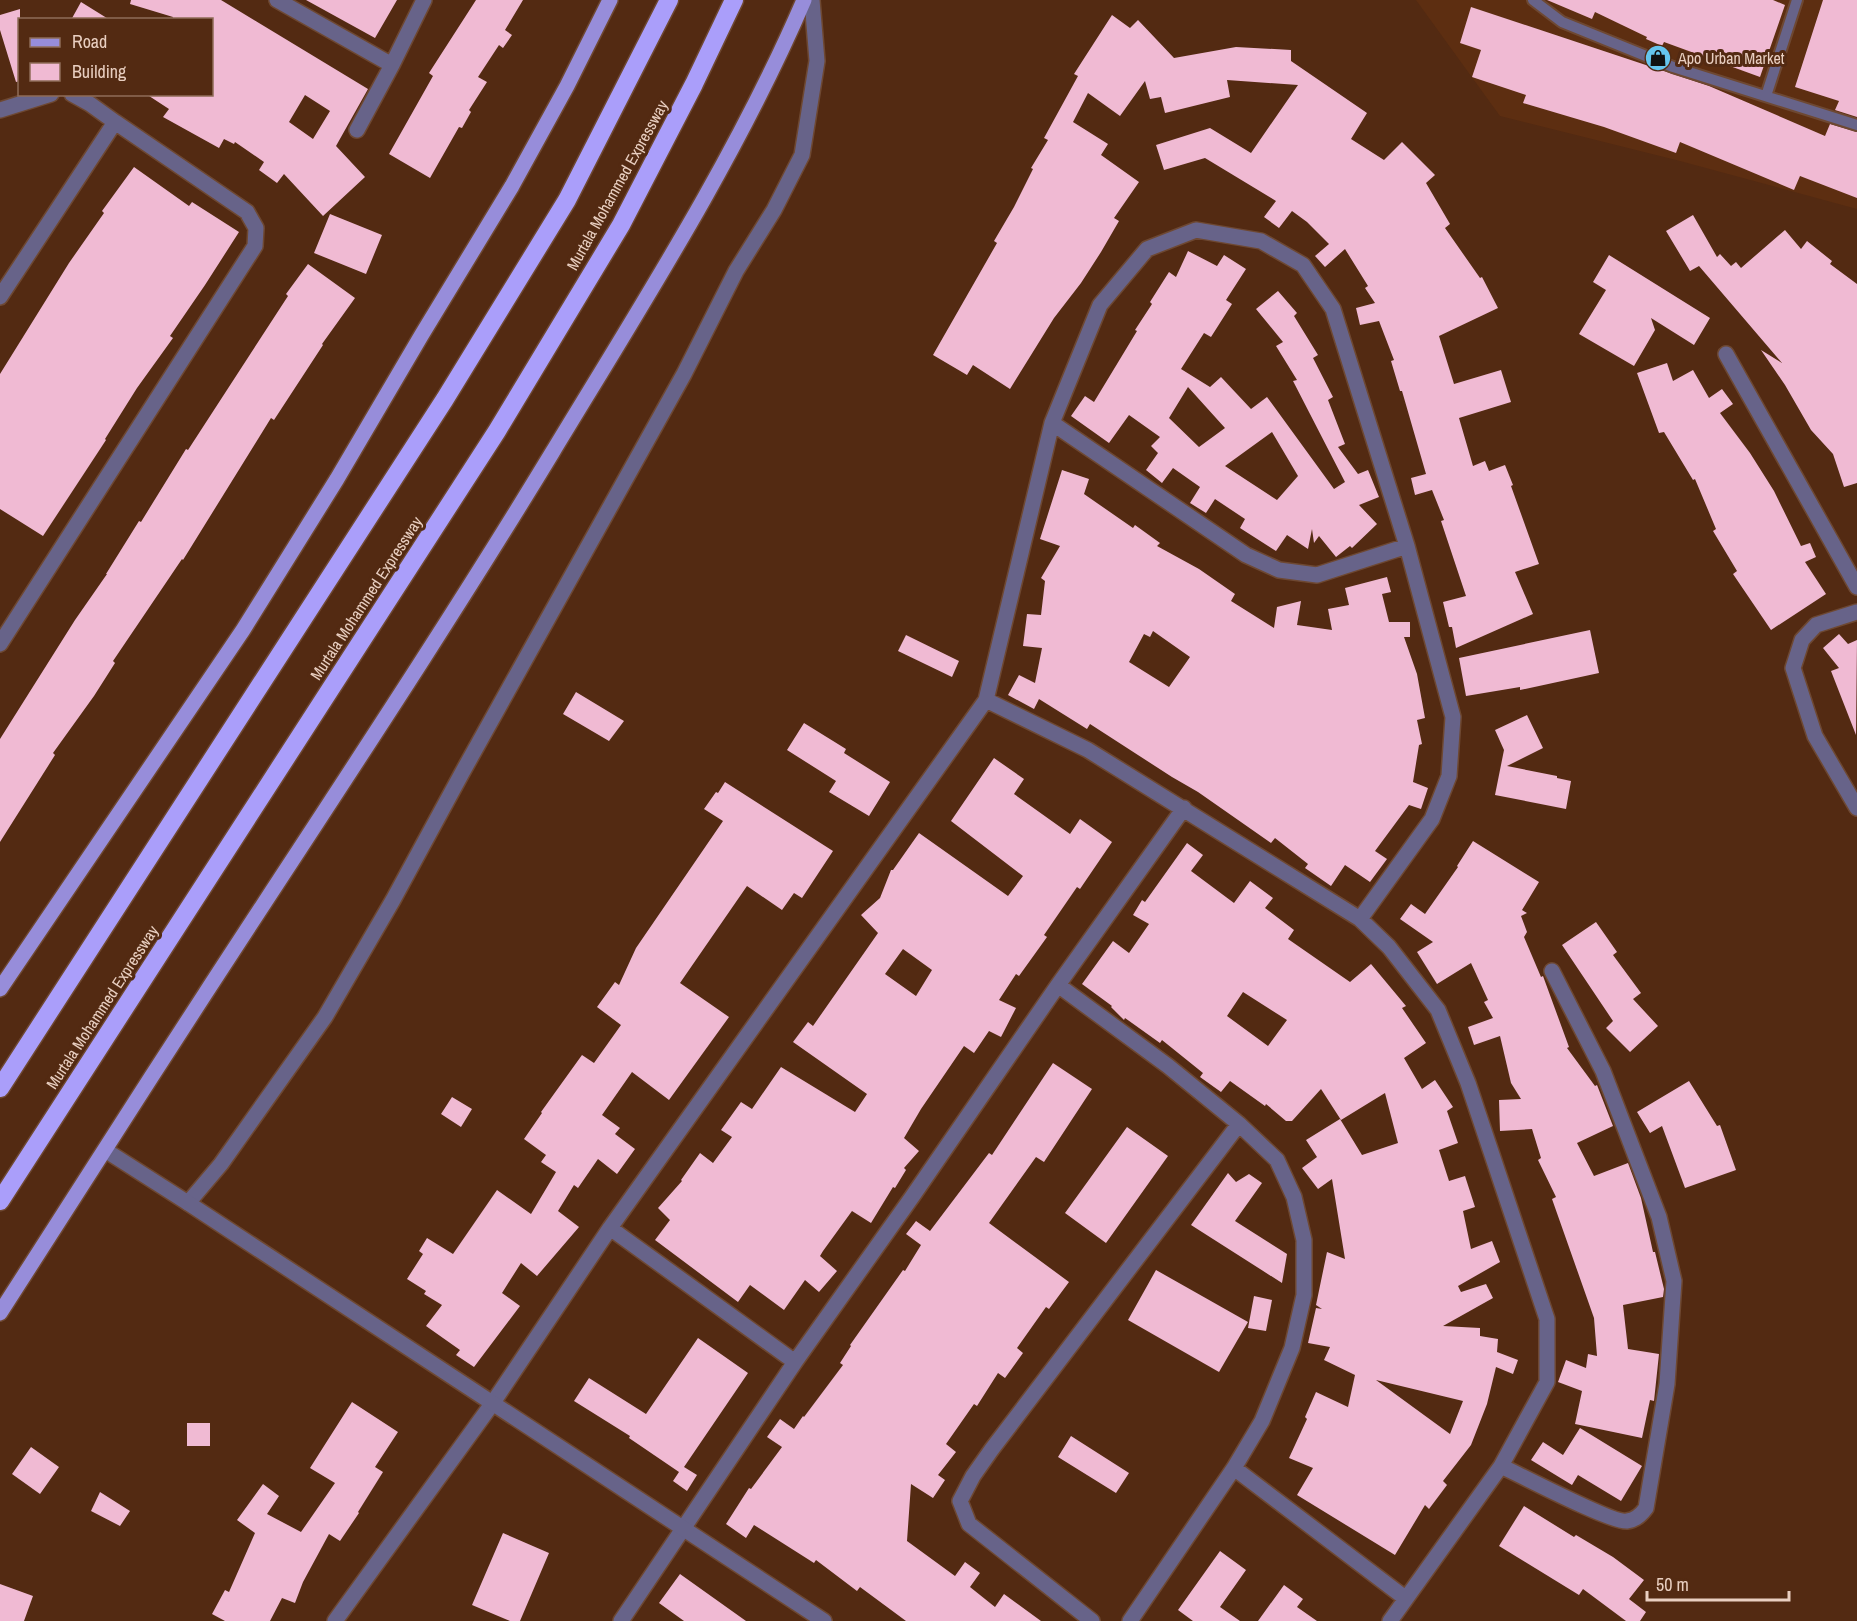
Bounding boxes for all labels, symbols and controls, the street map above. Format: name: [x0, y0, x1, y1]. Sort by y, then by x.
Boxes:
legend: [18, 18, 213, 96]
text: Road: [72, 29, 107, 54]
shop icon: Apo Urban Market: [1643, 43, 1673, 73]
place label: Apo Urban Market: [1677, 47, 1785, 69]
text: Building: [72, 59, 127, 84]
street label: Murtala Mohammed Expressway: [561, 96, 673, 274]
street label: Murtala Mohammed Expressway: [305, 512, 427, 684]
street label: Murtala Mohammed Expressway: [41, 921, 163, 1093]
scale bar: [1647, 1564, 1790, 1602]
text: 50 m: [1656, 1572, 1689, 1597]

